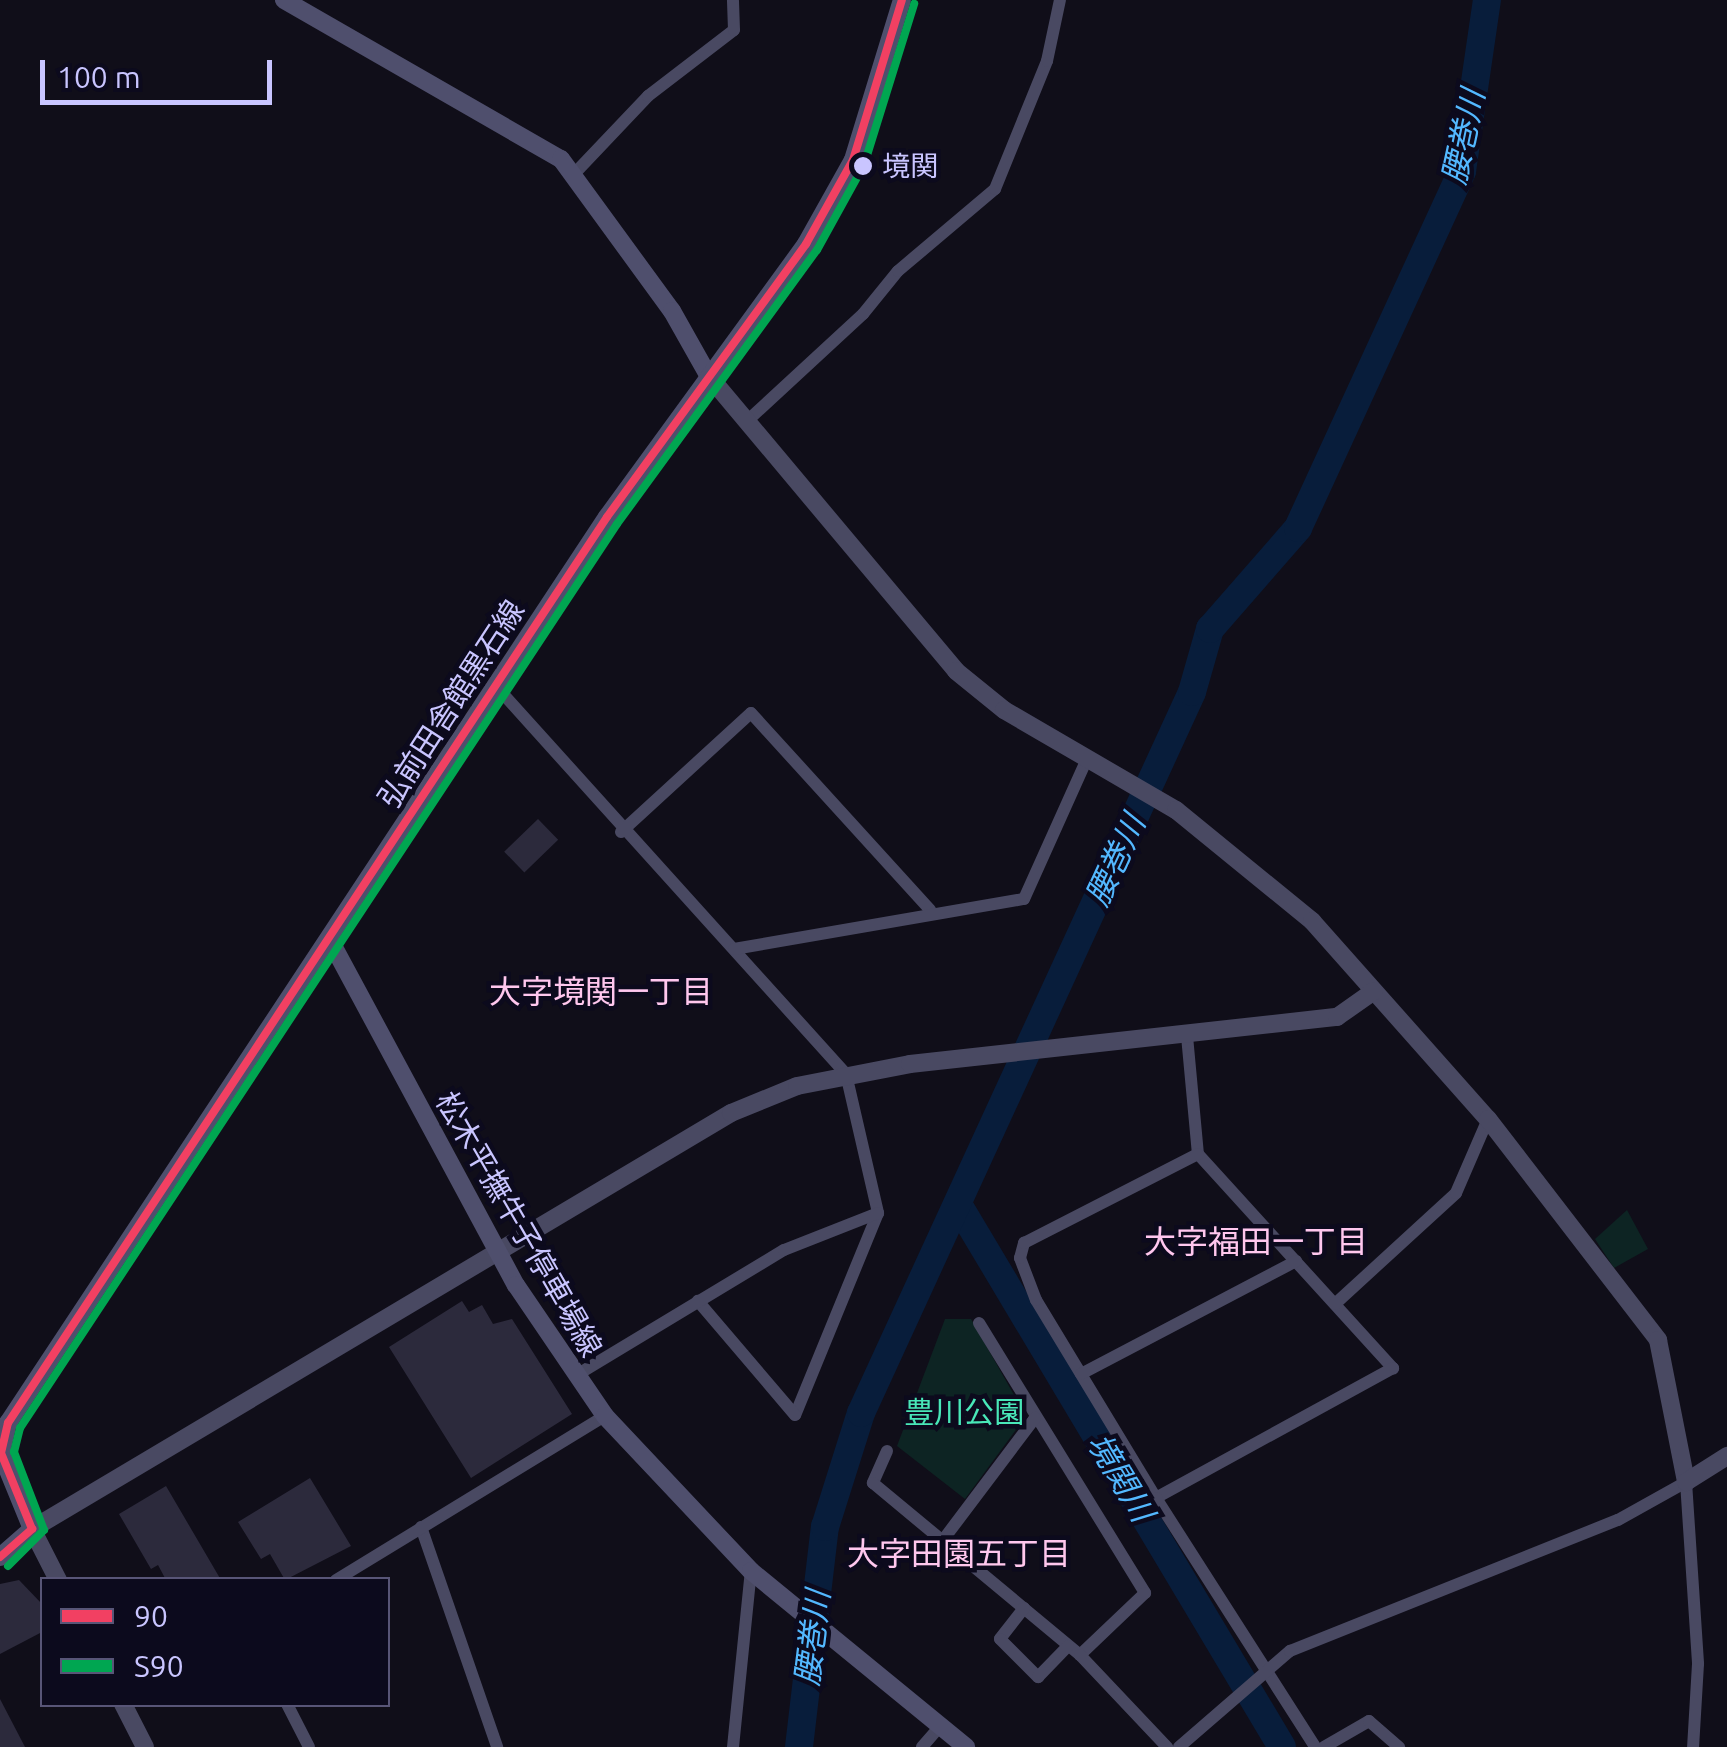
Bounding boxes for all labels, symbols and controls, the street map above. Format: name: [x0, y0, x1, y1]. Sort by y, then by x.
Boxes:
scale bar: [45, 40, 278, 102]
text: 100 m: [57, 60, 141, 94]
water label: 腰巻川: [1434, 86, 1492, 188]
place label: 境関: [882, 149, 938, 183]
marker: 境関: [853, 156, 873, 176]
street label: 弘前田舎館黒石線: [371, 594, 531, 814]
water label: 腰巻川: [1077, 808, 1153, 912]
district label: 大字境関一丁目: [489, 972, 713, 1010]
street label: 松木平撫牛子停車場線: [428, 1085, 610, 1363]
district label: 大字福田一丁目: [1144, 1222, 1368, 1260]
park label: 豊川公園: [904, 1394, 1024, 1430]
water label: 境関川: [1080, 1426, 1162, 1528]
district label: 大字田園五丁目: [847, 1534, 1071, 1572]
legend: [40, 1577, 390, 1707]
water label: 腰巻川: [787, 1588, 837, 1688]
text: 90: [134, 1599, 168, 1633]
text: S90: [134, 1649, 184, 1683]

